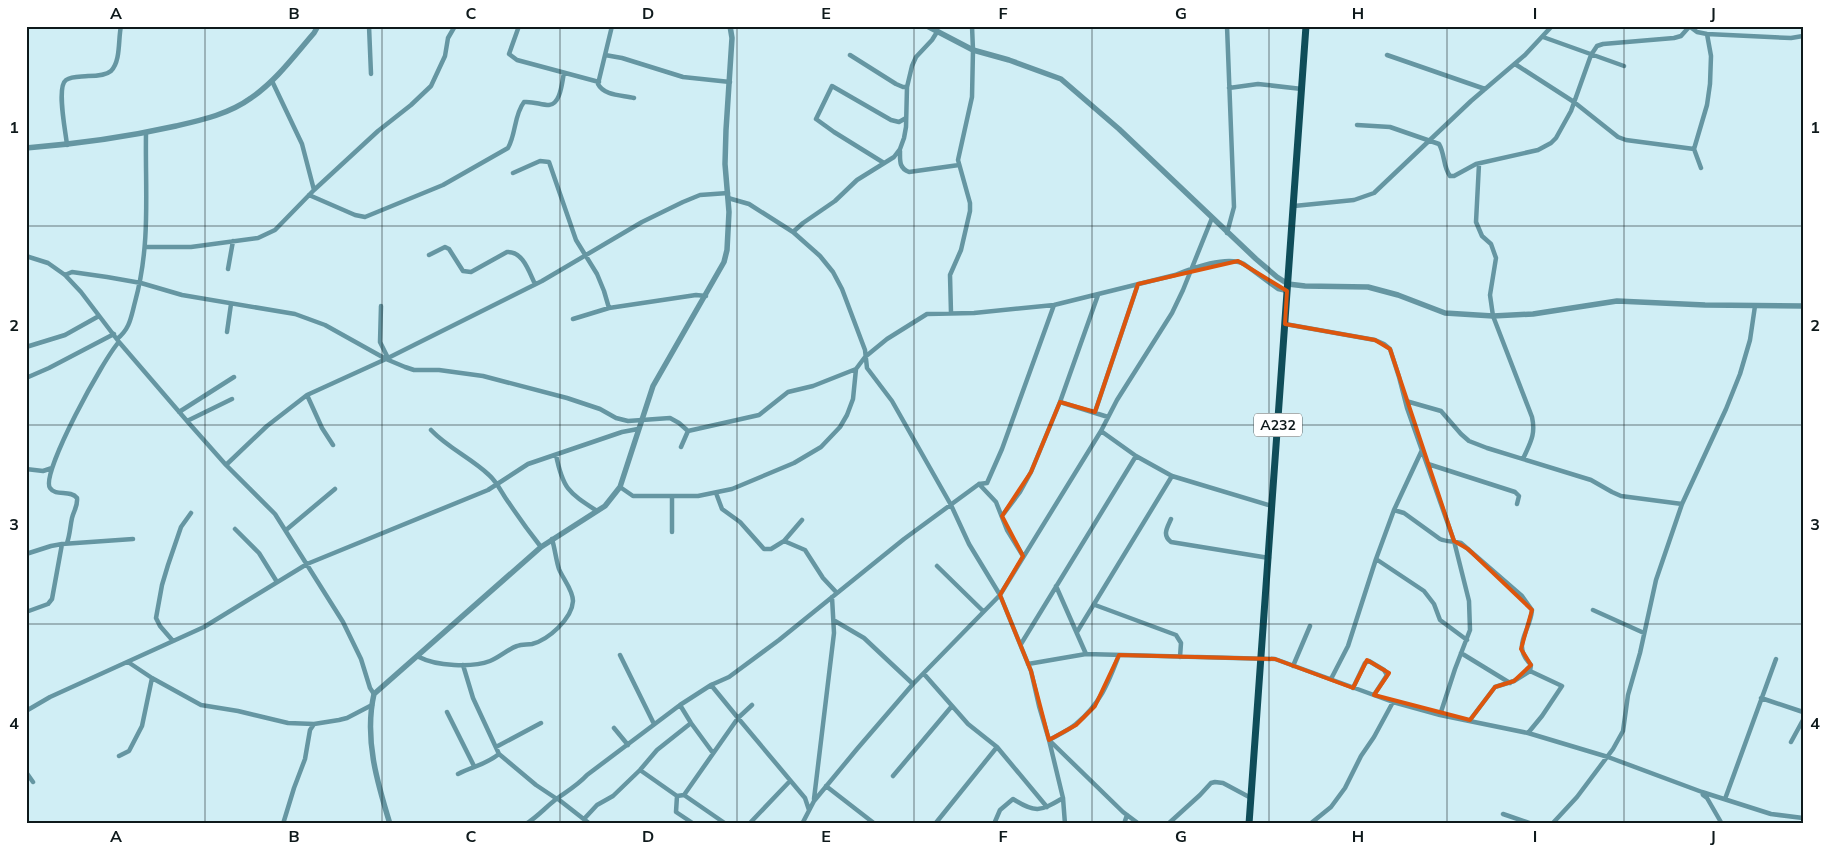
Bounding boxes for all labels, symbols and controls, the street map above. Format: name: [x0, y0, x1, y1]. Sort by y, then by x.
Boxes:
text: A: [110, 3, 122, 23]
text: B: [288, 3, 300, 23]
text: C: [466, 3, 477, 23]
text: D: [642, 3, 654, 23]
text: E: [821, 3, 831, 23]
text: F: [998, 3, 1008, 23]
text: G: [1175, 3, 1187, 23]
text: H: [1352, 3, 1364, 23]
text: I: [1533, 3, 1537, 23]
text: J: [1710, 3, 1716, 23]
text: 1: [9, 117, 19, 137]
text: 1: [1810, 117, 1820, 137]
text: 2: [9, 315, 19, 335]
text: 2: [1810, 315, 1820, 335]
road number: A232: [1254, 414, 1302, 436]
text: 3: [9, 514, 19, 534]
text: 3: [1810, 514, 1820, 534]
text: 4: [9, 713, 19, 733]
text: 4: [1810, 713, 1820, 733]
text: A: [110, 826, 122, 846]
text: B: [288, 826, 300, 846]
text: C: [466, 826, 477, 846]
text: D: [642, 826, 654, 846]
text: E: [821, 826, 831, 846]
text: F: [998, 826, 1008, 846]
text: G: [1175, 826, 1187, 846]
text: H: [1352, 826, 1364, 846]
text: I: [1533, 826, 1537, 846]
text: J: [1710, 826, 1716, 846]

